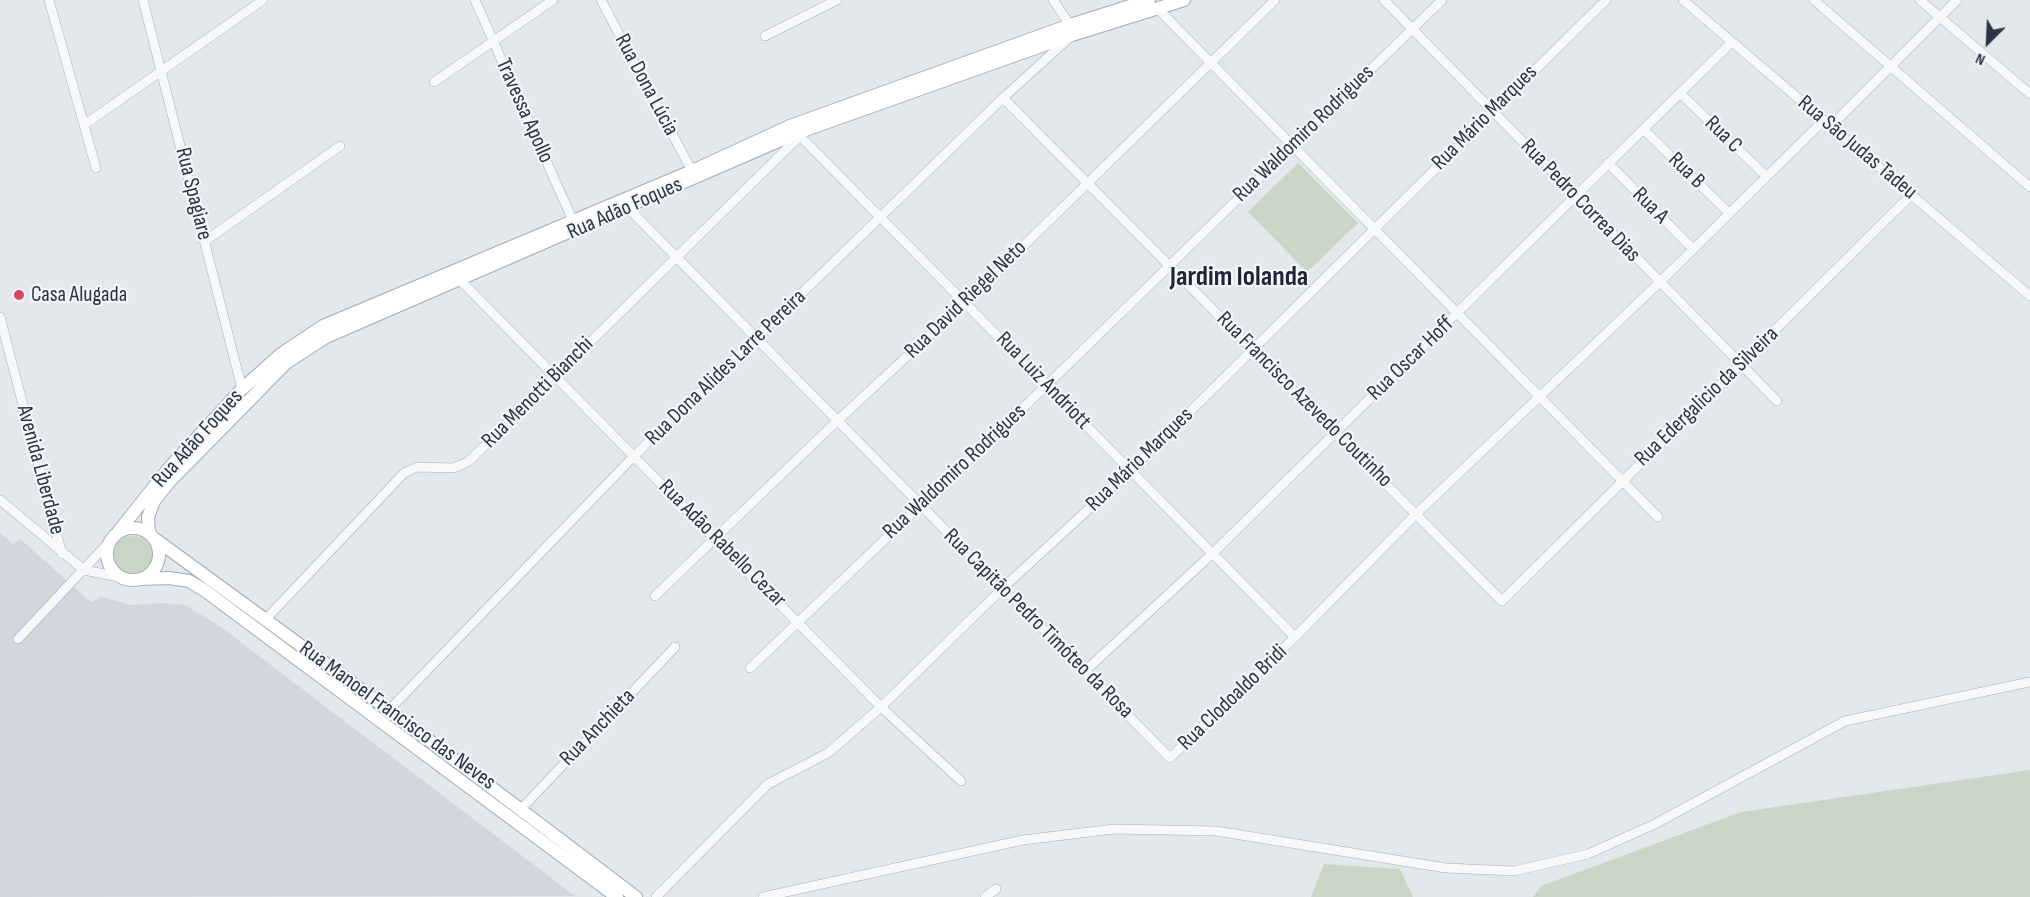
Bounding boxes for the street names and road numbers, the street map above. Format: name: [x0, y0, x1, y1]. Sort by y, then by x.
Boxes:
street label: Rua Dona Lúcia: [608, 30, 684, 140]
street label: Travessa Apollo: [489, 55, 559, 167]
street label: Rua Waldomiro Rodrigues: [1228, 60, 1380, 208]
street label: Rua Mário Marques: [1427, 60, 1543, 176]
street label: Rua São Judas Tadeu: [1792, 90, 1922, 206]
street label: Rua C: [1699, 111, 1747, 159]
street label: Rua Pedro Correa Dias: [1515, 134, 1645, 268]
street label: Rua Spagiare: [169, 145, 217, 243]
street label: Rua B: [1662, 147, 1710, 195]
street label: Rua Adão Foques: [563, 172, 687, 246]
street label: Rua A: [1626, 182, 1674, 230]
street label: Rua David Riegel Neto: [899, 235, 1033, 365]
street label: Rua Dona Alides Larre Pereira: [640, 284, 812, 452]
street label: Rua Francisco Azevedo Coutinho: [1211, 307, 1397, 493]
street label: Rua Oscar Hoff: [1362, 311, 1460, 407]
street label: Rua Edergalicio da Silveira: [1630, 322, 1784, 472]
street label: Rua Luiz Andriott: [990, 327, 1096, 435]
street label: Rua Menotti Bianchi: [477, 332, 599, 454]
street label: Rua Adão Foques: [147, 384, 249, 494]
street label: Rua Waldomiro Rodrigues: [878, 399, 1032, 545]
street label: Avenida Liberdade: [10, 402, 70, 538]
street label: Rua Mário Marques: [1081, 402, 1199, 518]
street label: Rua Adão Rabello Cezar: [653, 475, 791, 613]
street label: Rua Capitão Pedro Timóteo da Rosa: [938, 524, 1138, 724]
street label: Rua Manoel Francisco das Neves: [294, 636, 500, 796]
street label: Rua Clodoaldo Bridi: [1173, 639, 1293, 757]
street label: Rua Anchieta: [555, 684, 641, 772]

